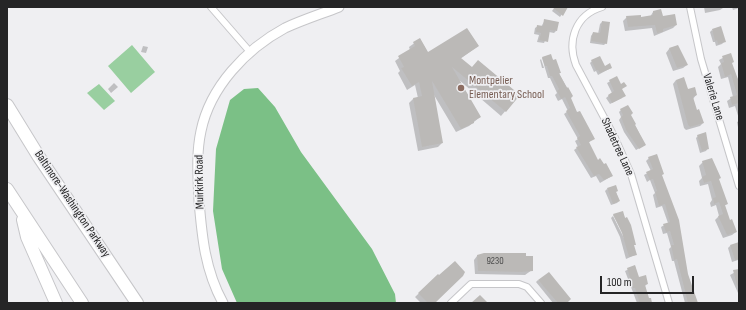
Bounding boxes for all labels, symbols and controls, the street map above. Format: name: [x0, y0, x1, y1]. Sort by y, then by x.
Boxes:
street label: Valerie Lane: [699, 72, 727, 122]
place label: Montpelier Elementary School: [469, 74, 544, 102]
marker: Montpelier Elementary School: [456, 83, 466, 93]
street label: Shadetree Lane: [597, 116, 637, 178]
street label: Baltimore-Washington Parkway: [31, 148, 113, 260]
street label: Muirkirk Road: [192, 155, 208, 209]
house number: 9230: [486, 255, 504, 267]
scale bar: [602, 268, 696, 294]
text: 100 m: [607, 275, 632, 290]

